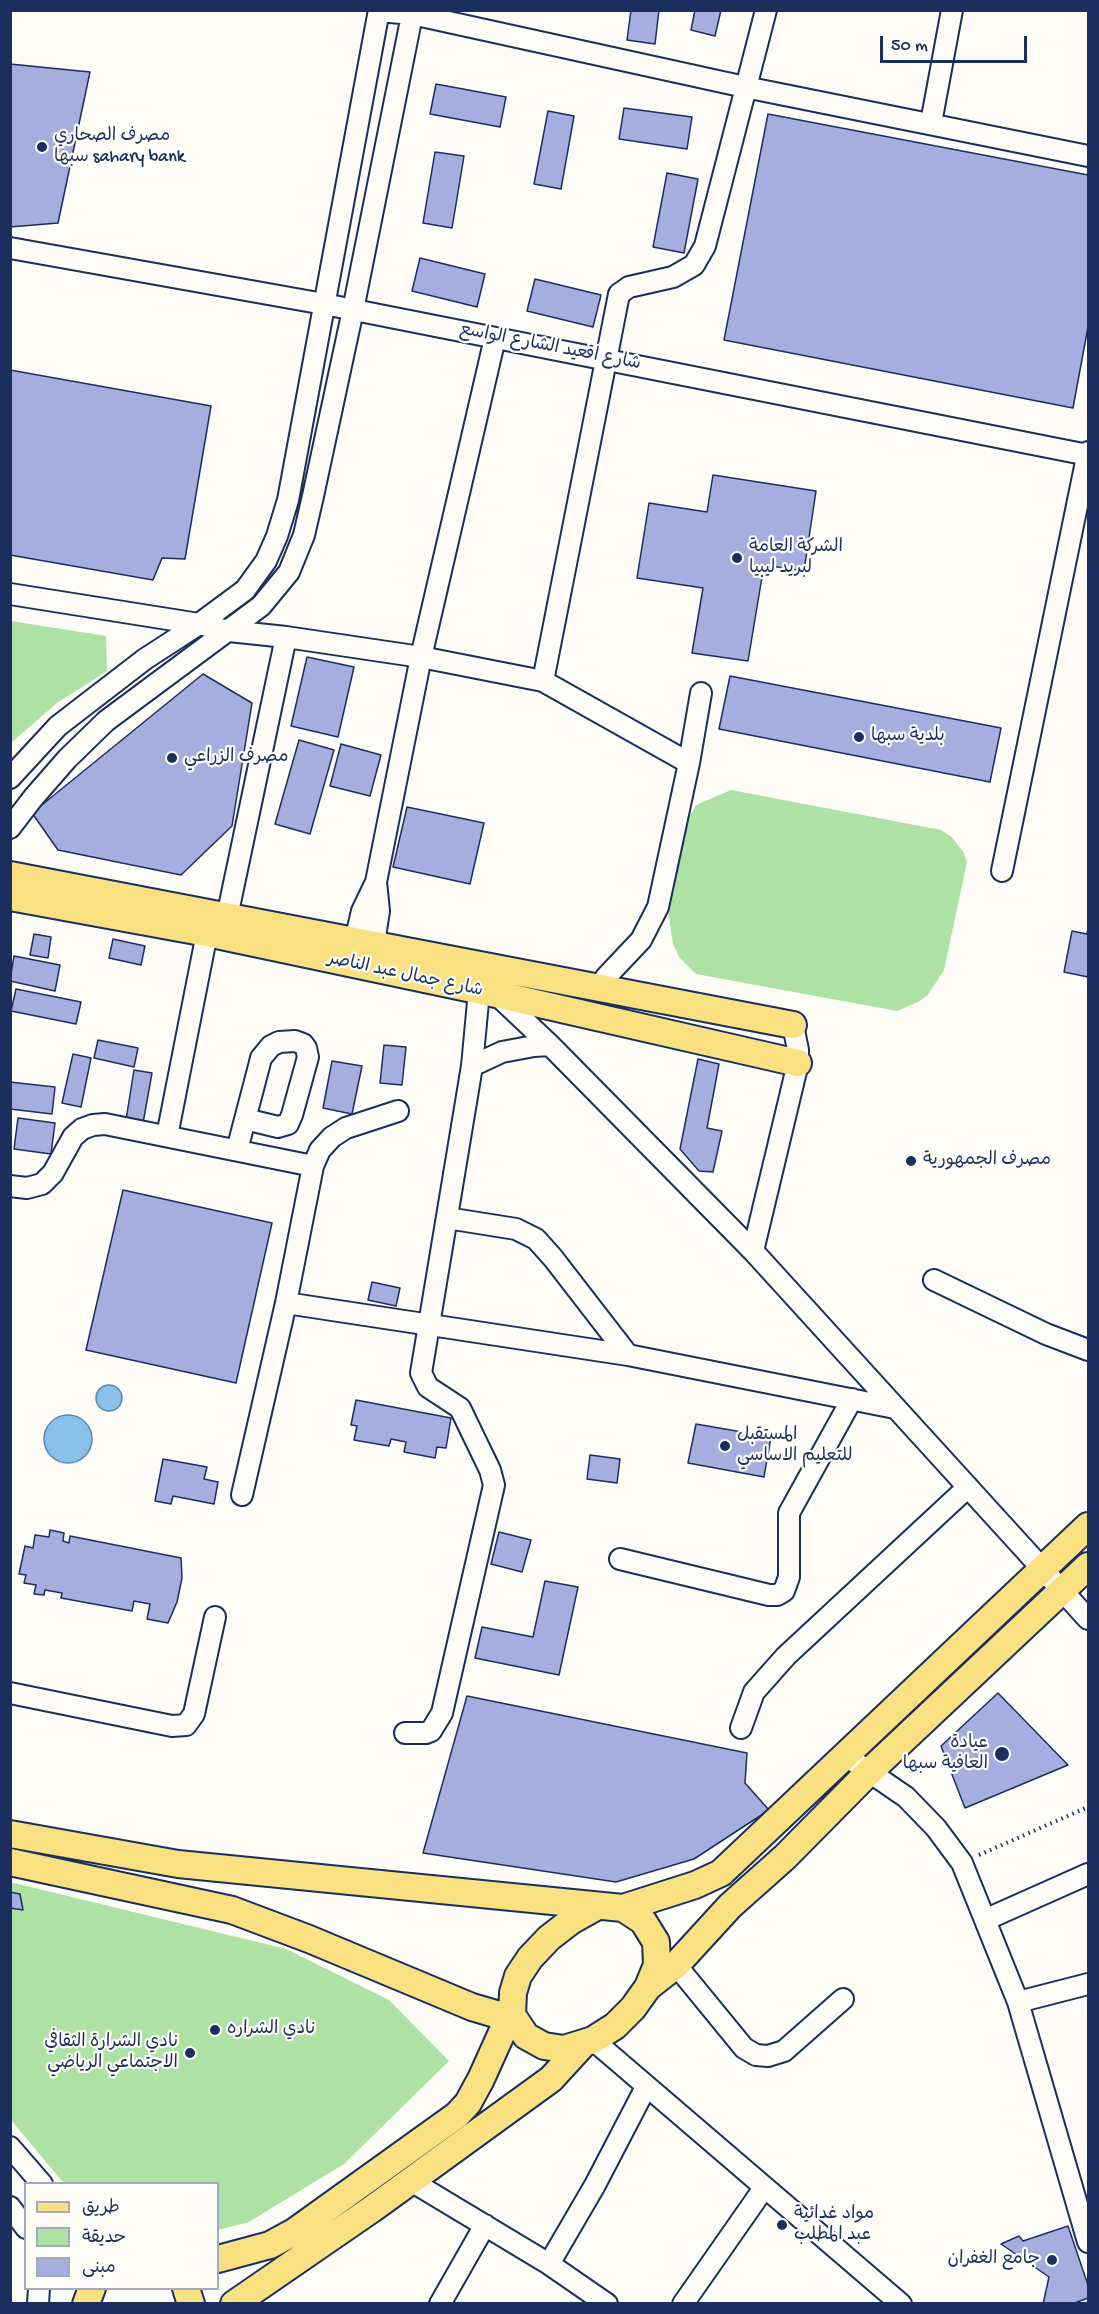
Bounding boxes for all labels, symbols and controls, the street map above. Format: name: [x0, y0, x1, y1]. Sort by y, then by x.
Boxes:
scale bar: [883, 24, 1030, 62]
text: 50 m: [891, 36, 928, 57]
place label: مصرف الصحاري سبها sahary bank: [54, 126, 185, 168]
marker: مصرف الصحاري سبها sahary bank: [35, 140, 49, 154]
street label: شارع اقعيد الشارع الواسع: [457, 320, 643, 376]
place label: الشركة العامة لبريد ليبيا: [749, 537, 843, 580]
marker: الشركة العامة لبريد ليبيا: [730, 551, 744, 565]
place label: بلدية سبها: [871, 726, 945, 748]
marker: بلدية سبها: [852, 730, 866, 744]
place label: مصرف الزراعي: [184, 747, 288, 769]
marker: مصرف الزراعي: [165, 751, 179, 765]
street label: شارع جمال عبد الناصر: [325, 949, 485, 1003]
place label: مصرف الجمهورية: [923, 1150, 1051, 1172]
marker: مصرف الجمهورية: [904, 1154, 918, 1168]
place label: المستقبل للتعليم الاساسي: [737, 1425, 853, 1468]
marker: المستقبل للتعليم الاساسي: [718, 1439, 732, 1453]
place label: عيادة العافية سبها: [903, 1733, 988, 1776]
marker: عيادة العافية سبها: [993, 1745, 1011, 1763]
place label: نادي الشراره: [227, 2019, 315, 2041]
marker: نادي الشراره: [208, 2023, 222, 2037]
place label: نادي الشرارة الثقافي الاجتماعي الرياضي: [44, 2032, 178, 2074]
marker: نادي الشرارة الثقافي الاجتماعي الرياضي: [183, 2046, 197, 2060]
legend: [24, 2182, 219, 2290]
text: طريق: [82, 2198, 120, 2219]
place label: مواد غدائية عبد المطلب: [794, 2204, 874, 2246]
marker: مواد غدائية عبد المطلب: [775, 2218, 789, 2232]
text: حديقة: [82, 2228, 126, 2249]
place label: جامع الغفران: [948, 2249, 1040, 2271]
marker: جامع الغفران: [1045, 2253, 1059, 2267]
text: مبنى: [82, 2258, 116, 2279]

